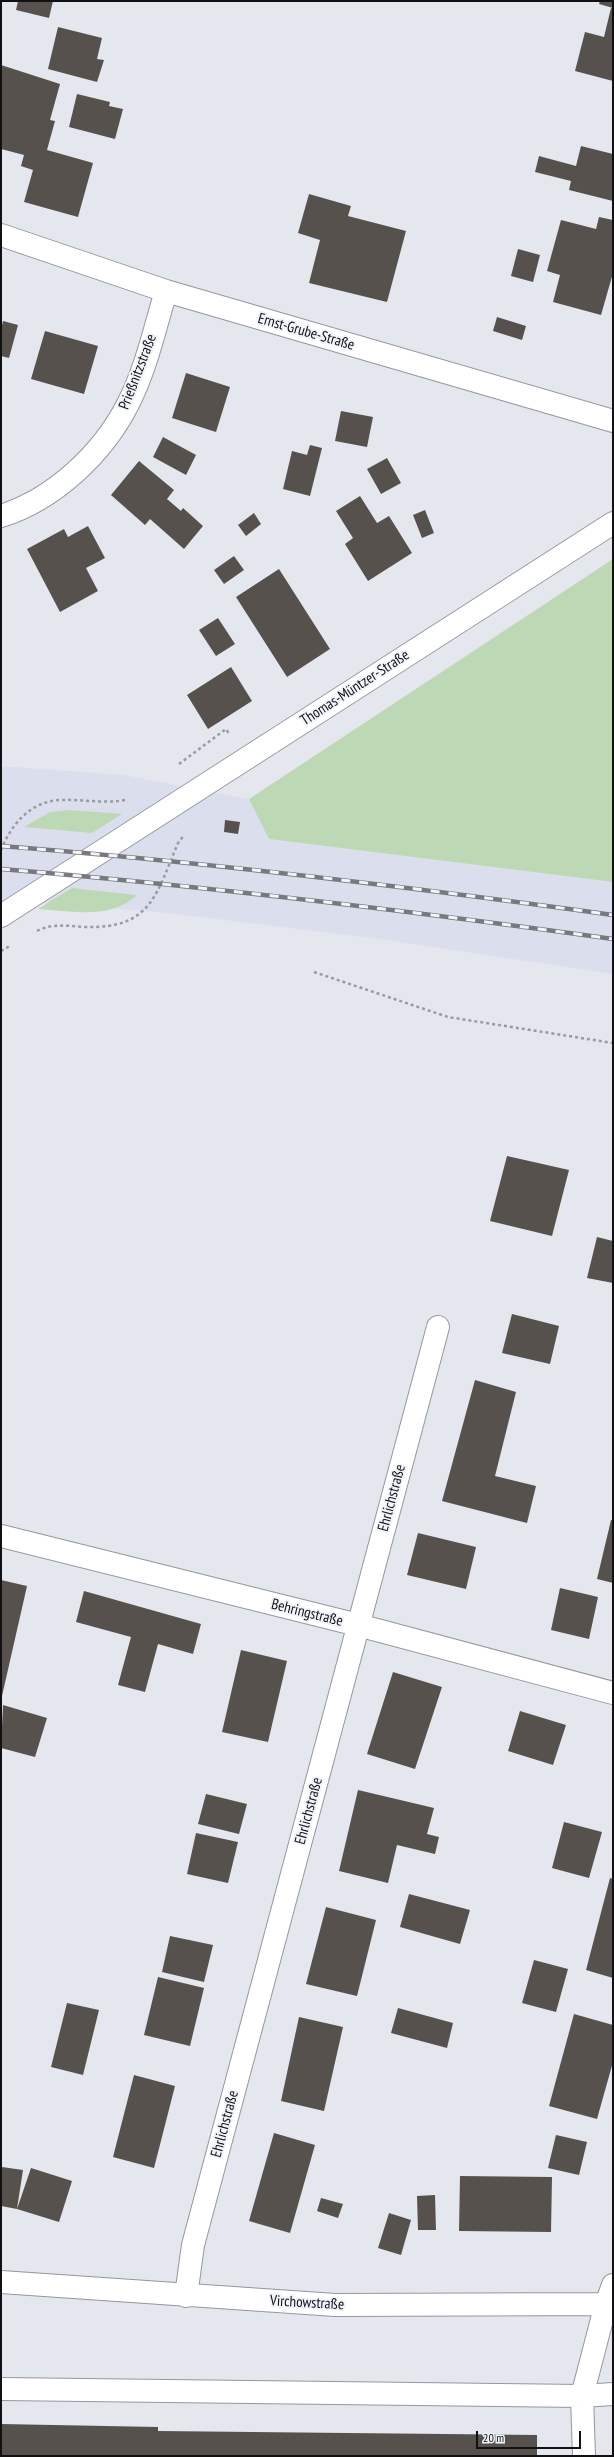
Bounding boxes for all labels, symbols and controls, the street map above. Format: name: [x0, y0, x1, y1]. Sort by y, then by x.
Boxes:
street label: Ernst-Grube-Straße: [256, 310, 356, 354]
street label: Prießnitzstraße: [115, 332, 161, 412]
street label: Thomas-Müntzer-Straße: [297, 646, 413, 730]
street label: Ehrlichstraße: [374, 1463, 410, 1533]
street label: Behringstraße: [269, 1595, 345, 1631]
street label: Ehrlichstraße: [291, 1776, 327, 1846]
street label: Ehrlichstraße: [207, 2089, 243, 2159]
street label: Virchowstraße: [269, 2292, 345, 2314]
scale bar: [478, 2423, 583, 2449]
text: 20 m: [483, 2430, 504, 2445]

